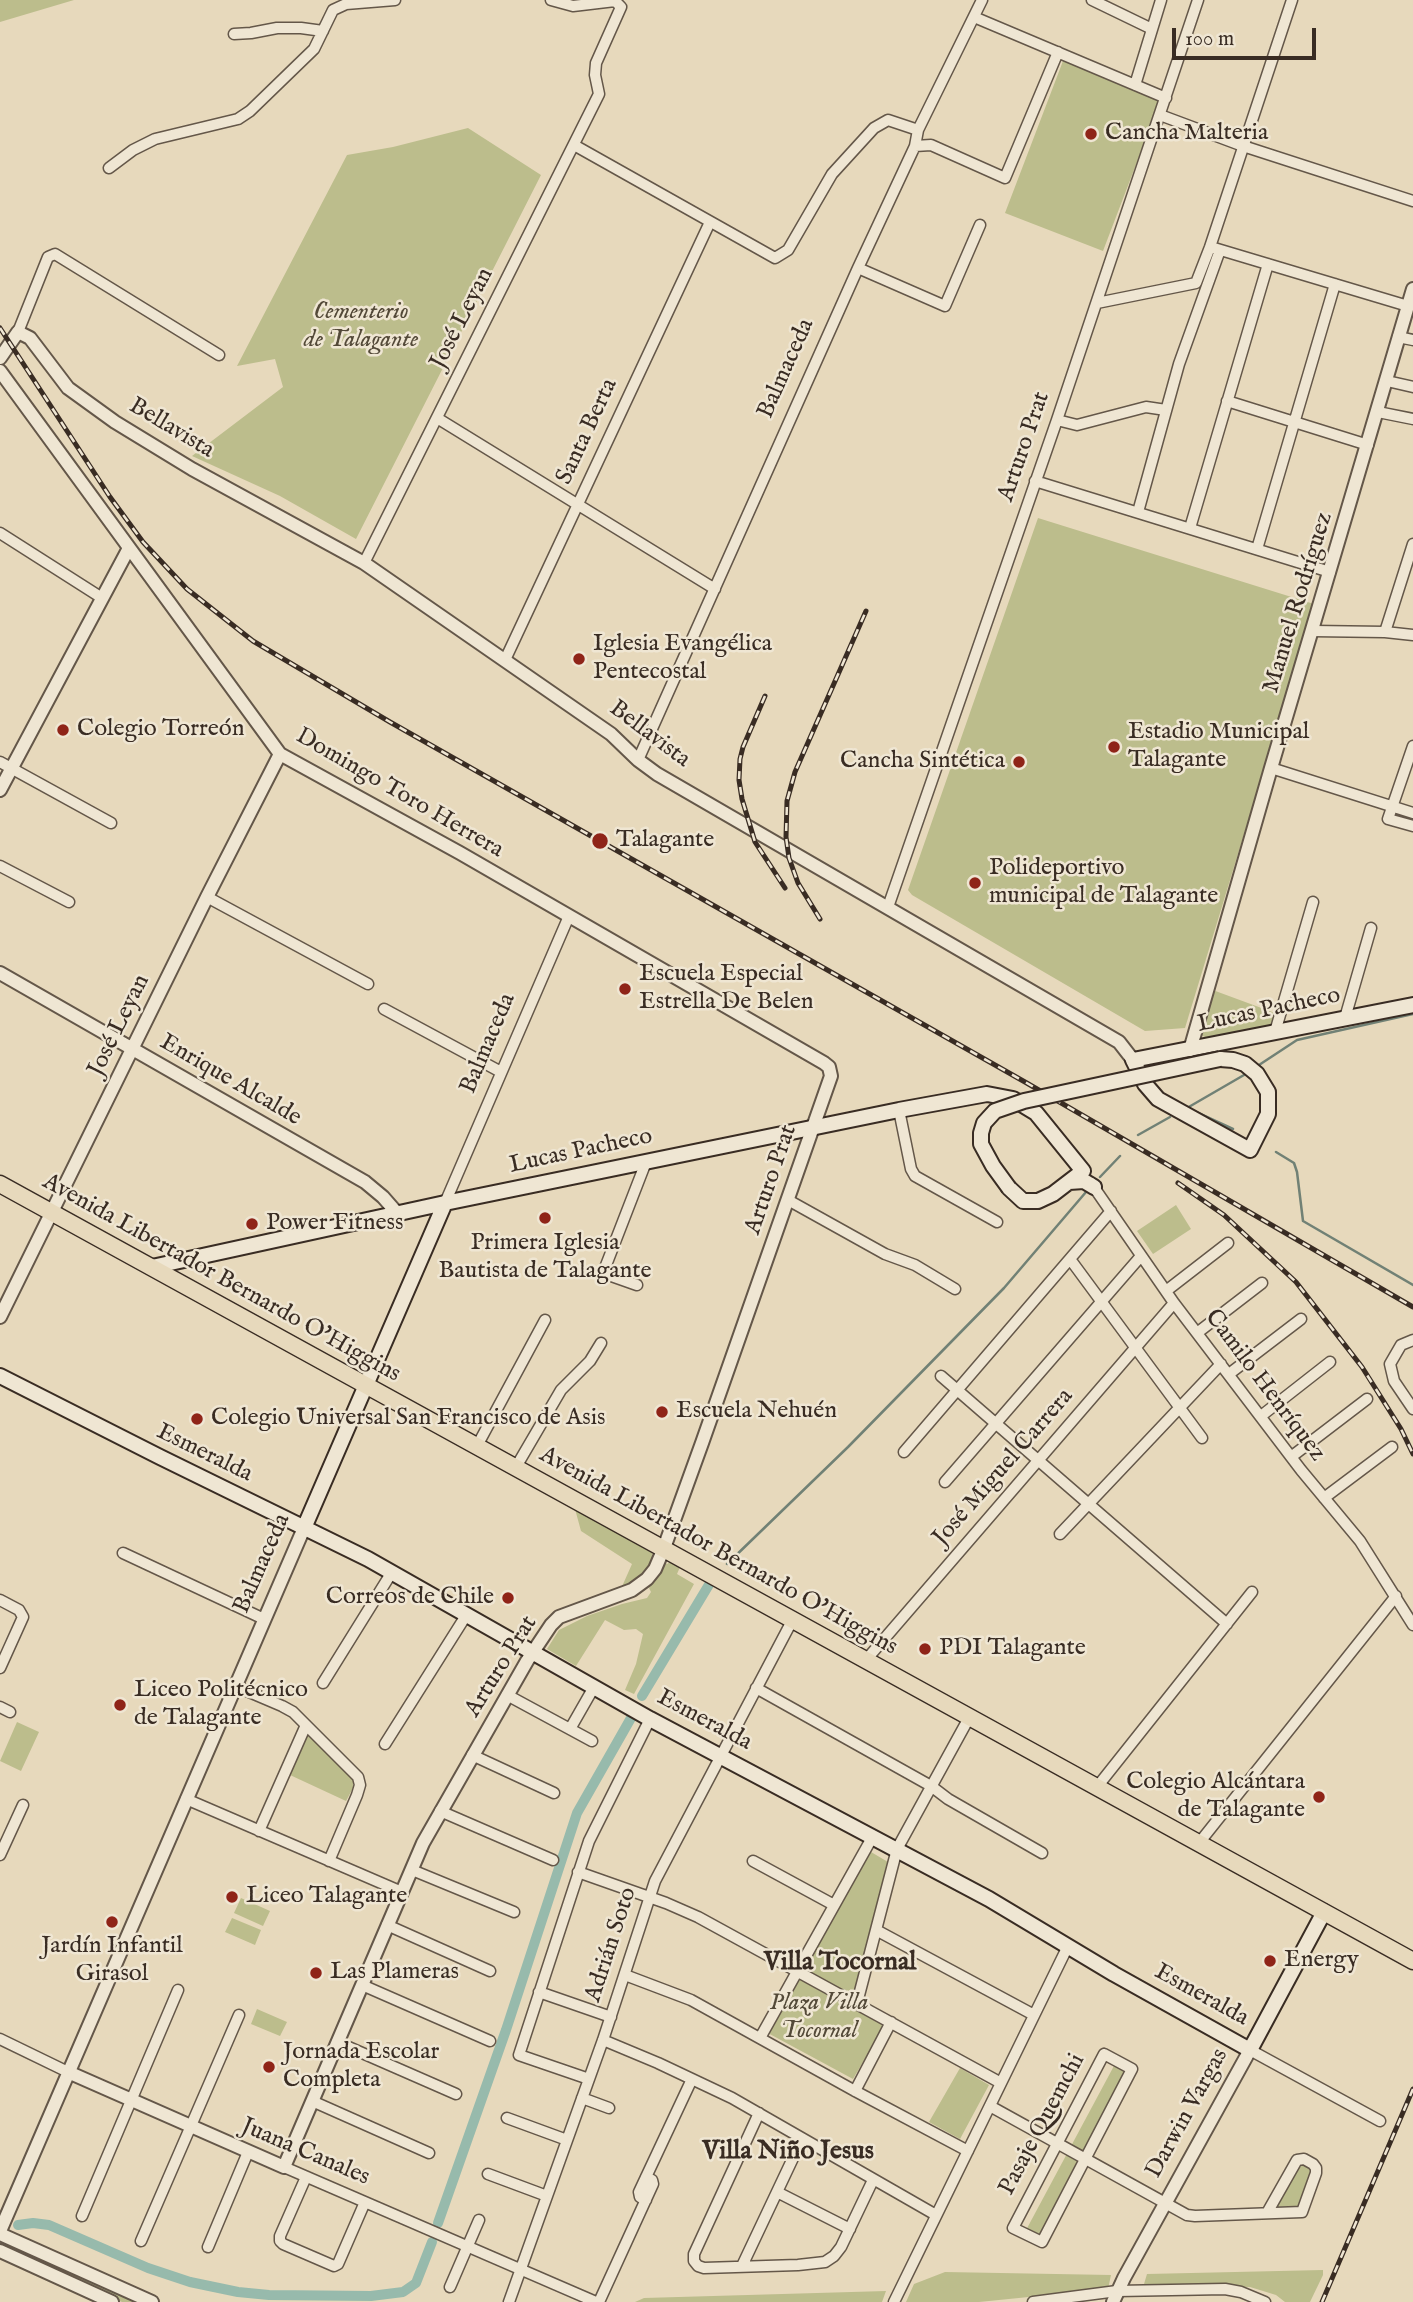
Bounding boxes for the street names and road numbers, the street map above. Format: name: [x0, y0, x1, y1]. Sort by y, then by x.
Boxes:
street label: José Leyan: [425, 264, 501, 374]
street label: Balmaceda: [752, 315, 822, 423]
street label: Santa Berta: [551, 374, 625, 490]
street label: Arturo Prat: [993, 388, 1057, 506]
street label: Bellavista: [123, 392, 219, 466]
street label: Manuel Rodríguez: [1258, 509, 1340, 697]
street label: Bellavista: [603, 695, 695, 775]
street label: Domingo Toro Herrera: [290, 723, 508, 865]
street label: José Leyan: [83, 970, 157, 1082]
street label: Lucas Pacheco: [1195, 982, 1343, 1040]
street label: Balmaceda: [455, 989, 523, 1099]
street label: Enrique Alcalde: [154, 1029, 306, 1133]
street label: Arturo Prat: [740, 1121, 804, 1239]
street label: Lucas Pacheco: [507, 1123, 655, 1181]
street label: Avenida Libertador Bernardo O'Higgins: [37, 1168, 405, 1390]
street label: Camilo Henríquez: [1198, 1304, 1330, 1468]
street label: José Miguel Carrera: [928, 1383, 1080, 1553]
street label: Esmeralda: [151, 1418, 257, 1490]
street label: Avenida Libertador Bernardo O'Higgins: [534, 1441, 902, 1663]
street label: Balmaceda: [228, 1510, 298, 1618]
street label: Arturo Prat: [460, 1611, 544, 1723]
street label: Esmeralda: [652, 1684, 756, 1758]
street label: Adrián Soto: [580, 1884, 644, 2006]
street label: Esmeralda: [1149, 1958, 1253, 2034]
street label: Darwin Vargas: [1141, 2044, 1235, 2184]
street label: Pasaje Quemchi: [994, 2049, 1092, 2201]
street label: Juana Canales: [236, 2113, 374, 2193]

